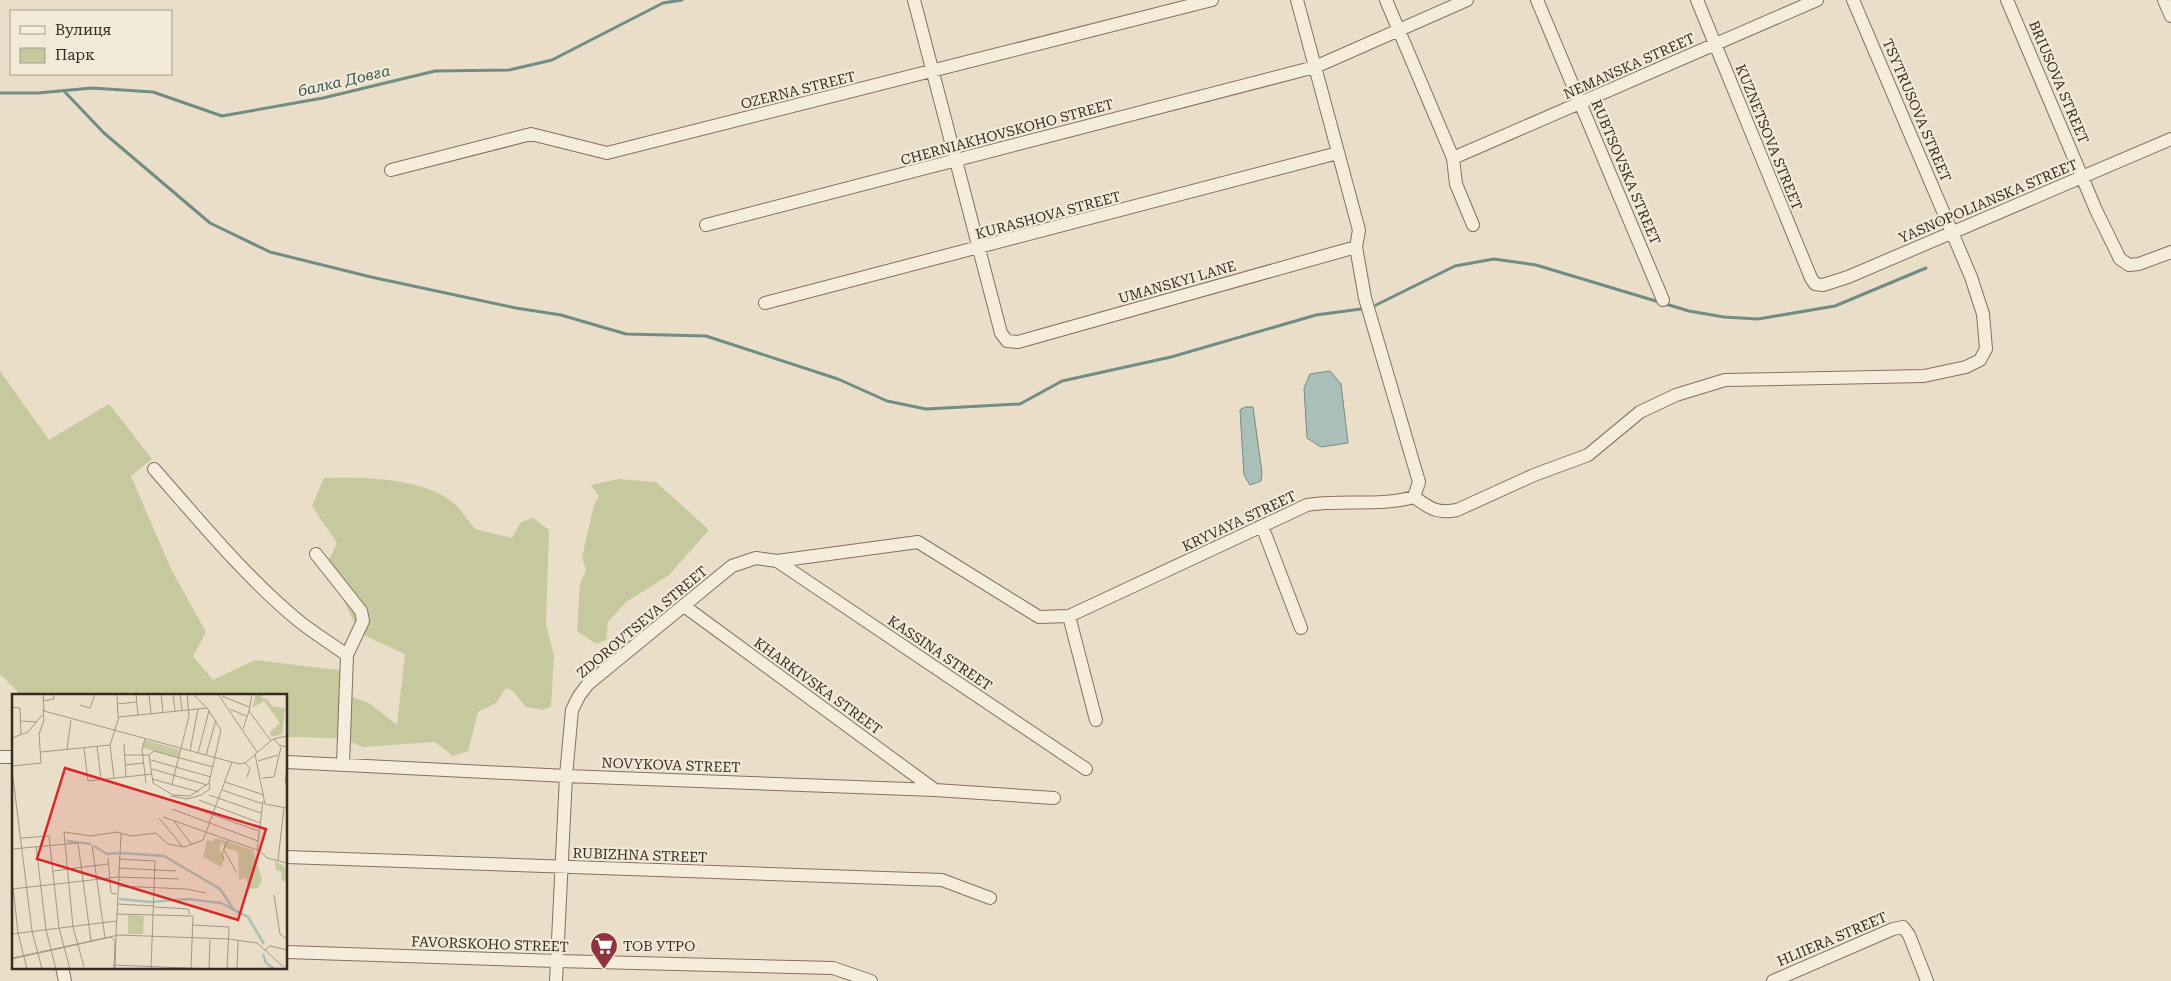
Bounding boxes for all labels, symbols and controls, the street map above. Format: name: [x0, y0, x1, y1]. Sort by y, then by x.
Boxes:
legend: [10, 10, 172, 75]
street label: BRIUSOVA STREET: [2026, 18, 2092, 146]
text: Вулиця: [55, 21, 111, 39]
street label: NEMANSKA STREET: [1561, 30, 1697, 102]
street label: TSYTRUSOVA STREET: [1880, 36, 1954, 184]
text: Парк: [55, 46, 95, 64]
water label: балка Довга: [296, 62, 392, 100]
street label: KUZNETSOVA STREET: [1732, 62, 1806, 212]
street label: OZERNA STREET: [739, 68, 857, 112]
street label: CHERNIAKHOVSKOHO STREET: [899, 96, 1115, 168]
street label: RUBTSOVSKA STREET: [1588, 97, 1664, 247]
street label: YASNOPOLIANSKA STREET: [1896, 156, 2080, 246]
street label: KURASHOVA STREET: [974, 188, 1122, 242]
street label: UMANSKYI LANE: [1116, 258, 1238, 306]
street label: KRYVAYA STREET: [1179, 488, 1299, 554]
street label: ZDOROVTSEVA STREET: [574, 563, 710, 681]
street label: KASSINA STREET: [885, 612, 995, 694]
street label: KHARKIVSKA STREET: [751, 634, 885, 738]
inset map: [12, 694, 288, 968]
street label: NOVYKOVA STREET: [601, 755, 741, 775]
street label: RUBIZHNA STREET: [572, 845, 708, 865]
street label: HLIIERA STREET: [1775, 909, 1889, 969]
supermarket icon: ТОВ УТРО: [589, 931, 619, 970]
street label: FAVORSKOHO STREET: [411, 933, 569, 955]
place label: ТОВ УТРО: [623, 938, 695, 954]

